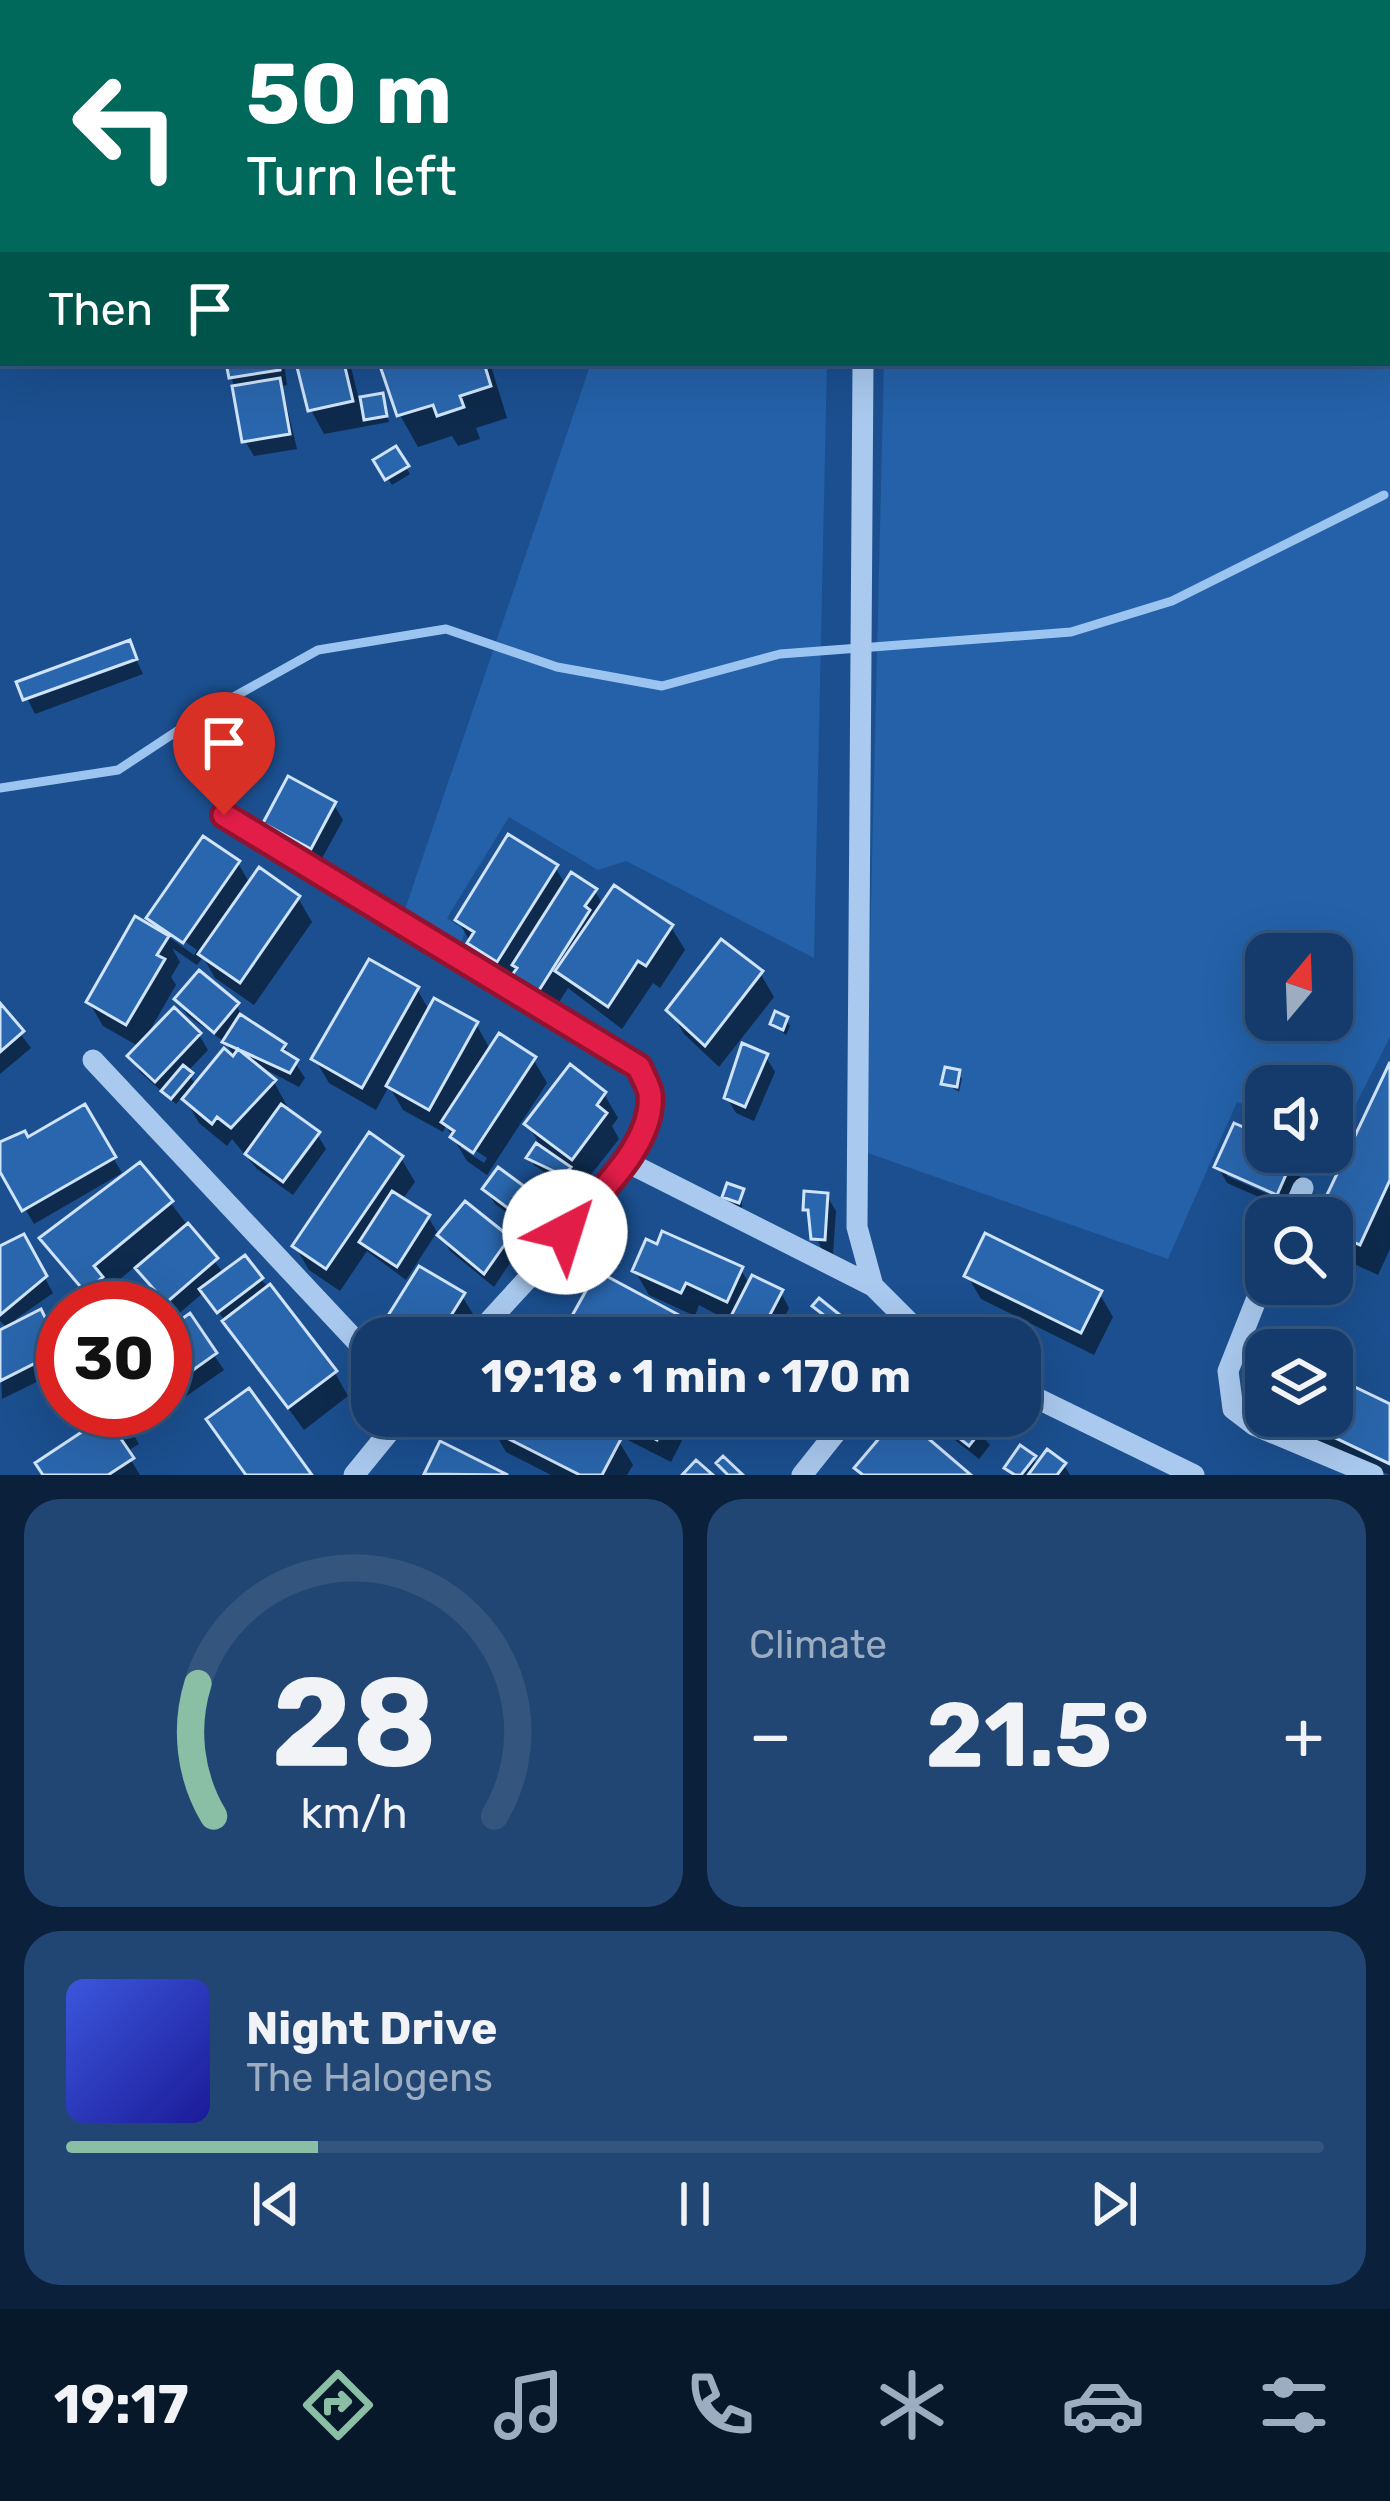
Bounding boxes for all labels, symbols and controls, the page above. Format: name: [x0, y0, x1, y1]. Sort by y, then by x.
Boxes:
text: 50 m: [246, 44, 452, 144]
icon: left: [48, 48, 204, 204]
text: Turn left: [246, 145, 457, 209]
icon: arrive: [177, 276, 243, 342]
text: Then: [48, 283, 153, 336]
pin: [173, 692, 275, 815]
icon: arrive: [191, 710, 257, 776]
north arrow: [1245, 933, 1353, 1041]
map controls: [1245, 933, 1353, 1437]
button: sound: [1245, 1065, 1353, 1173]
position arrow: [502, 1169, 628, 1295]
button: search: [1245, 1197, 1353, 1305]
speed limit sign: 30: [36, 1281, 192, 1437]
button: layers: [1245, 1329, 1353, 1437]
text: 19:18 · 1 min · 170 m: [481, 1350, 911, 1403]
text: Climate: [749, 1622, 887, 1668]
text: 28: [271, 1648, 436, 1796]
text: 21.5°: [925, 1682, 1149, 1789]
text: −: [749, 1696, 792, 1775]
text: +: [1283, 1696, 1324, 1775]
text: km/h: [300, 1788, 407, 1839]
text: Night Drive: [246, 2002, 498, 2055]
text: The Halogens: [246, 2055, 493, 2101]
icon: previous: [243, 2171, 309, 2237]
icon: pause: [662, 2171, 728, 2237]
icon: next: [1081, 2171, 1147, 2237]
icon: directions: [296, 2363, 380, 2447]
icon: music: [487, 2363, 571, 2447]
icon: phone: [678, 2363, 762, 2447]
icon: climate: [870, 2363, 954, 2447]
icon: car: [1061, 2363, 1145, 2447]
icon: filters: [1252, 2363, 1336, 2447]
text: 19:17: [54, 2373, 189, 2437]

